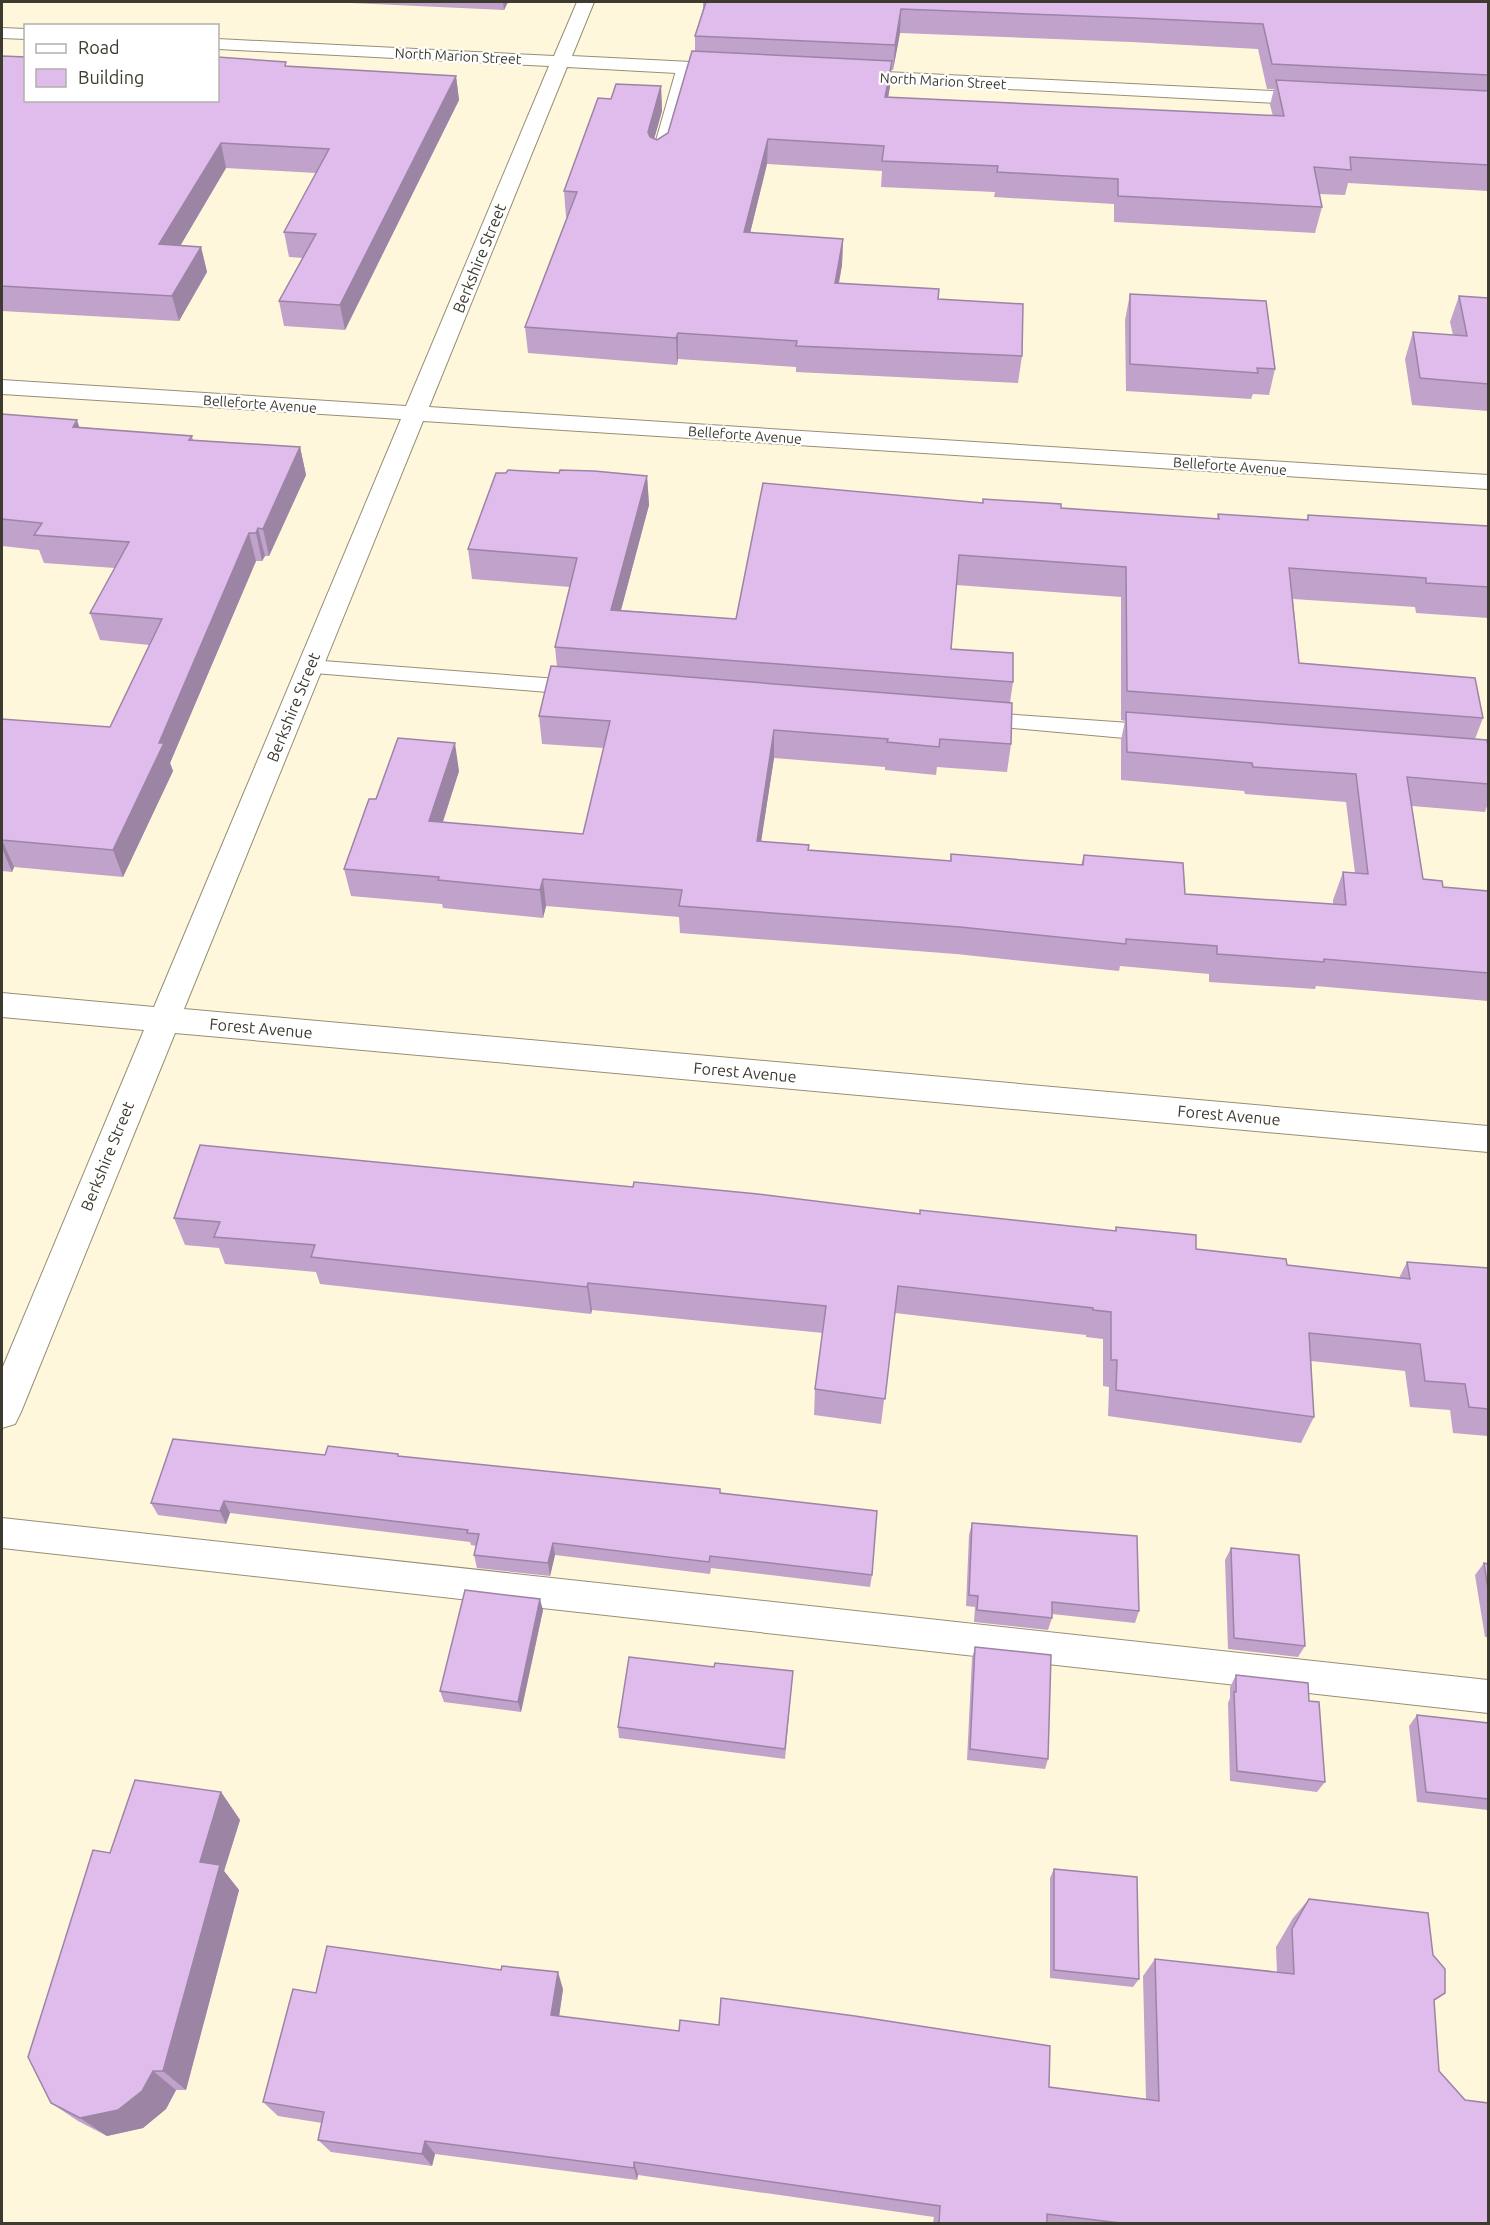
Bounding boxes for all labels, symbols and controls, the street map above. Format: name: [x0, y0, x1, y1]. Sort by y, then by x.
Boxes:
legend: [24, 24, 219, 102]
text: Road: [78, 37, 120, 57]
street label: North Marion Street: [394, 45, 522, 67]
text: Building: [78, 67, 144, 87]
street label: North Marion Street: [879, 70, 1007, 92]
street label: Berkshire Street: [449, 200, 509, 315]
street label: Belleforte Avenue: [203, 392, 317, 416]
street label: Belleforte Avenue: [688, 423, 802, 447]
street label: Belleforte Avenue: [1173, 454, 1287, 478]
street label: Berkshire Street: [263, 649, 323, 764]
street label: Forest Avenue: [209, 1015, 313, 1041]
street label: Forest Avenue: [693, 1059, 797, 1085]
street label: Berkshire Street: [77, 1098, 137, 1213]
street label: Forest Avenue: [1177, 1102, 1281, 1128]

